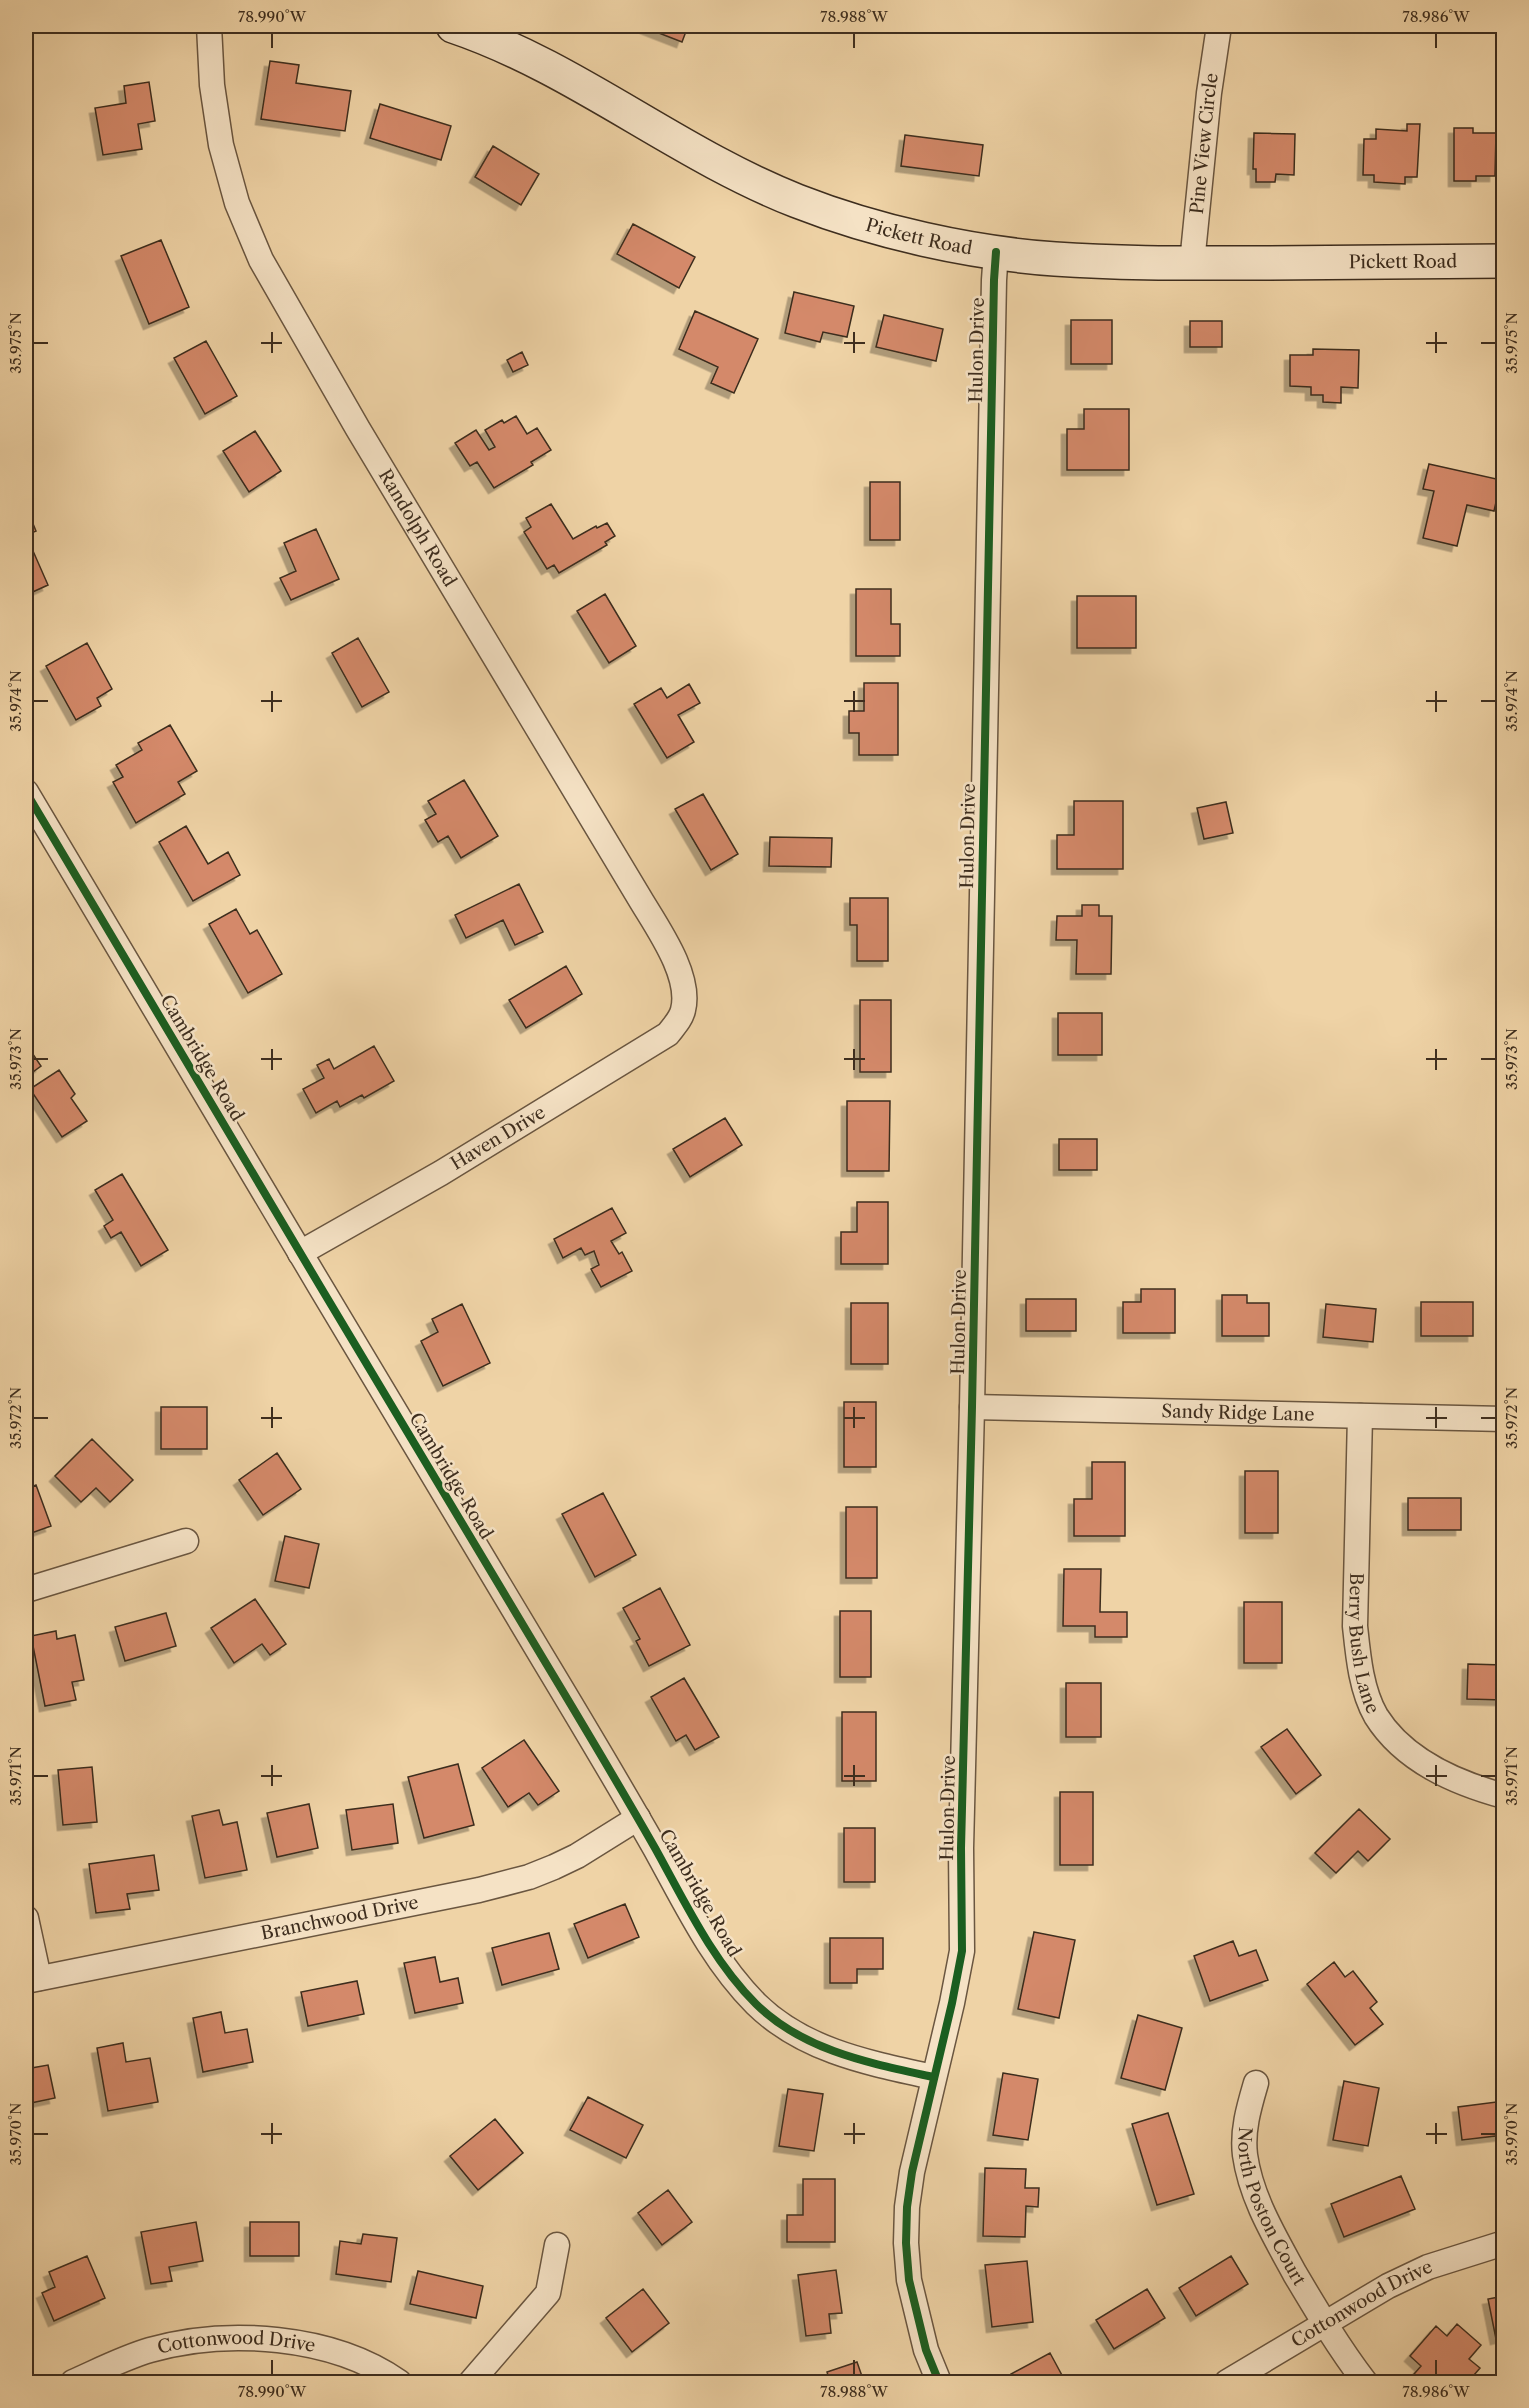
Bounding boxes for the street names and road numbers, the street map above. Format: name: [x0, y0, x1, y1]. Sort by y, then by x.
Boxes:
street label: Pine View Circle: [1186, 71, 1223, 215]
street label: Pickett Road: [863, 214, 974, 260]
street label: Pickett Road: [1349, 250, 1457, 273]
street label: Hulon Drive: [965, 297, 989, 403]
street label: Randolph Road: [374, 465, 461, 591]
street label: Hulon Drive: [956, 783, 980, 889]
street label: Cambridge Road: [156, 991, 248, 1125]
street label: Haven Drive: [447, 1101, 549, 1175]
street label: Hulon Drive: [947, 1269, 971, 1375]
street label: Sandy Ridge Lane: [1161, 1400, 1315, 1426]
street label: Cambridge Road: [405, 1409, 497, 1543]
street label: Berry Bush Lane: [1344, 1572, 1384, 1717]
street label: Hulon Drive: [936, 1755, 960, 1861]
street label: Cambridge Road: [655, 1825, 745, 1961]
street label: Branchwood Drive: [259, 1891, 420, 1945]
street label: North Poston Court: [1233, 2126, 1311, 2290]
street label: Cottonwood Drive: [1287, 2256, 1436, 2352]
street label: Cottonwood Drive: [155, 2327, 318, 2359]

